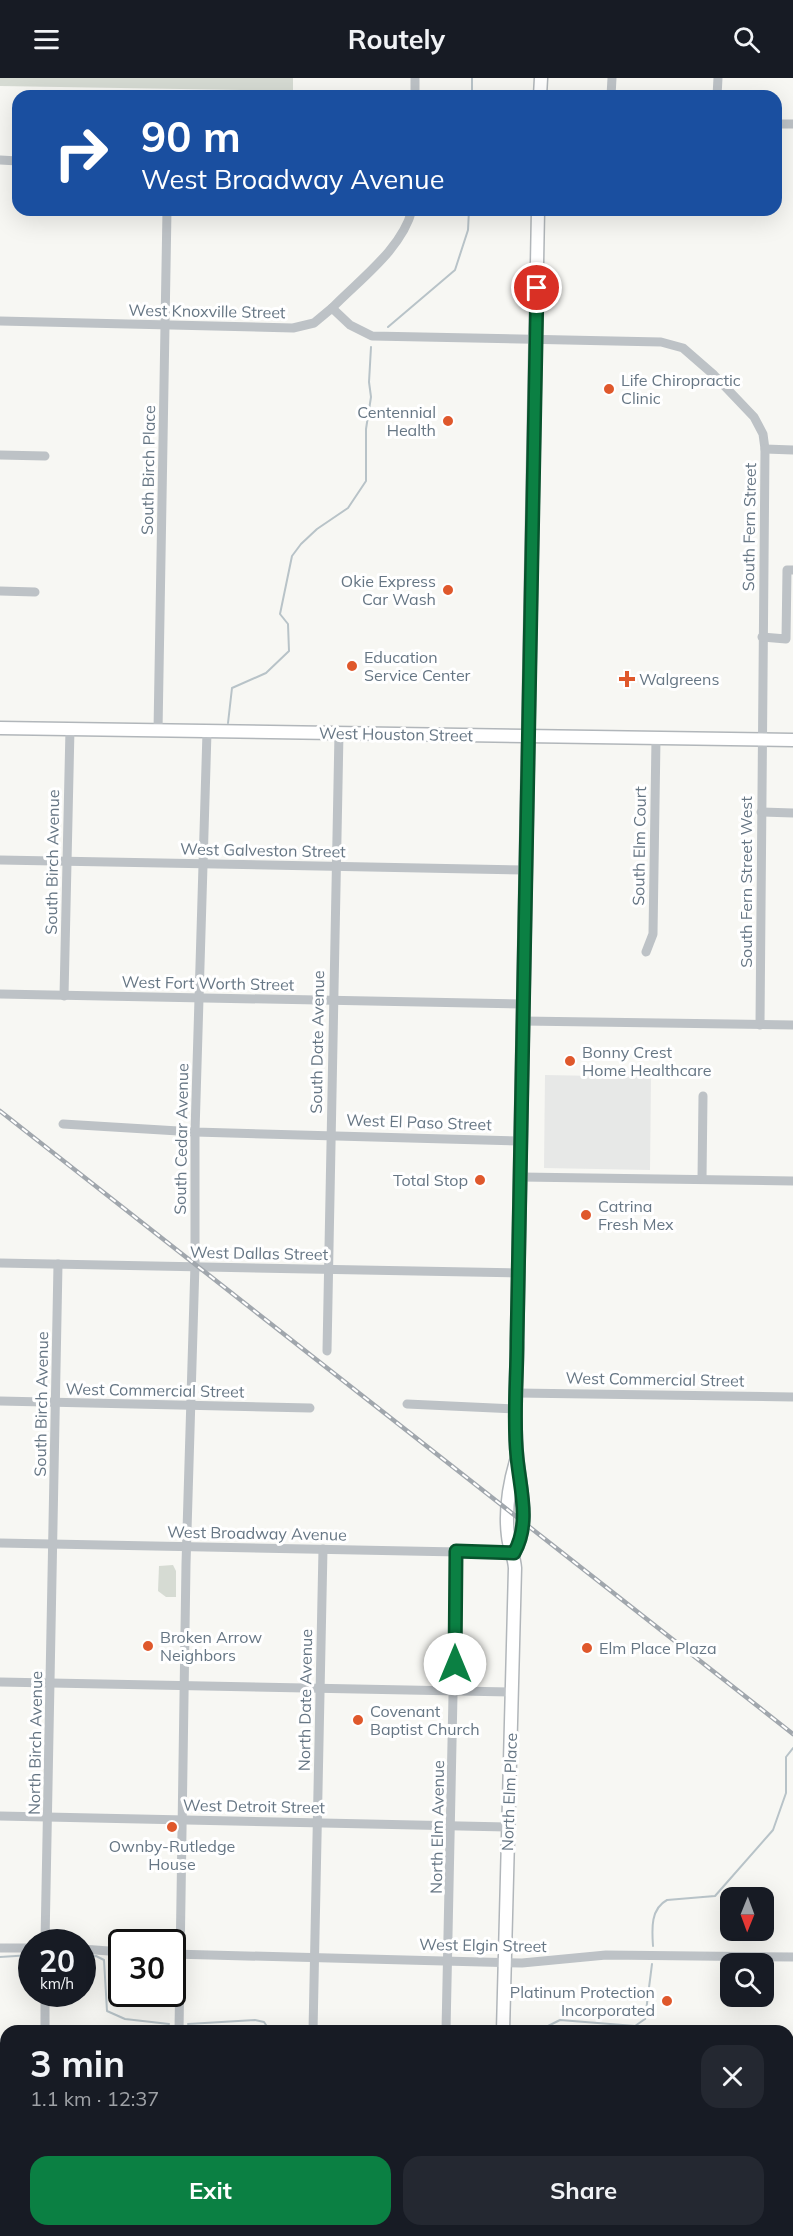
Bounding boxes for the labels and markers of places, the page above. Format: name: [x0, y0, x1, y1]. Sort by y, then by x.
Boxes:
pin: [511, 262, 562, 313]
place label: Life Chiropractic Clinic: [621, 370, 741, 408]
marker: Life Chiropractic Clinic: [602, 382, 616, 396]
place label: Centennial Health: [357, 402, 436, 440]
marker: Centennial Health: [441, 414, 455, 428]
place label: Okie Express Car Wash: [341, 571, 436, 609]
marker: Okie Express Car Wash: [441, 583, 455, 597]
place label: Education Service Center: [364, 647, 471, 685]
marker: Education Service Center: [345, 659, 359, 673]
place label: Walgreens: [639, 669, 719, 689]
marker: Walgreens: [620, 672, 634, 686]
place label: Bonny Crest Home Healthcare: [582, 1042, 712, 1080]
marker: Bonny Crest Home Healthcare: [563, 1054, 577, 1068]
place label: Total Stop: [393, 1170, 468, 1190]
marker: Total Stop: [473, 1173, 487, 1187]
place label: Catrina Fresh Mex: [598, 1196, 674, 1234]
marker: Catrina Fresh Mex: [579, 1208, 593, 1222]
place label: Broken Arrow Neighbors: [160, 1627, 262, 1665]
place label: Elm Place Plaza: [599, 1638, 717, 1658]
marker: Broken Arrow Neighbors: [141, 1639, 155, 1653]
marker: Elm Place Plaza: [580, 1641, 594, 1655]
place label: Covenant Baptist Church: [370, 1701, 480, 1739]
marker: Covenant Baptist Church: [351, 1713, 365, 1727]
marker: Ownby-Rutledge House: [165, 1820, 179, 1834]
place label: Ownby-Rutledge House: [109, 1836, 235, 1874]
place label: Platinum Protection Incorporated: [510, 1982, 655, 2020]
marker: Platinum Protection Incorporated: [660, 1994, 674, 2008]

